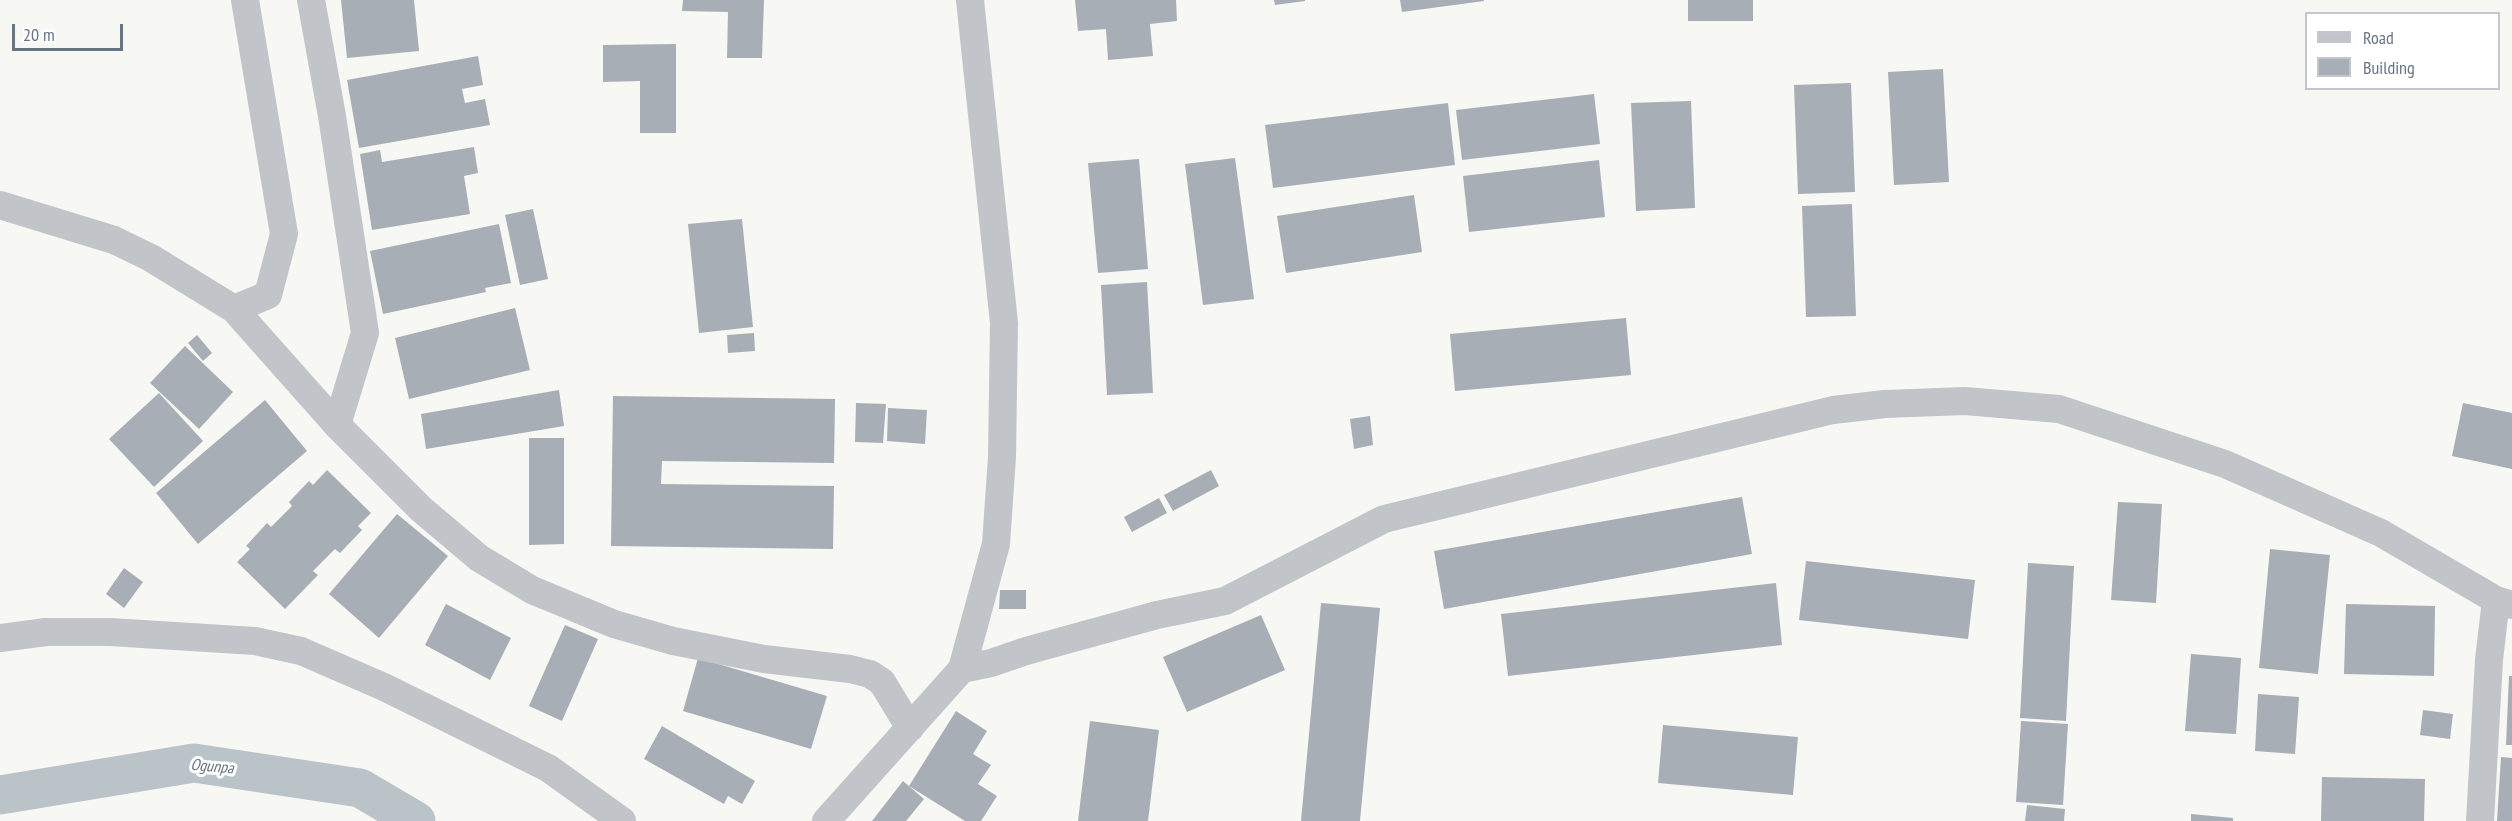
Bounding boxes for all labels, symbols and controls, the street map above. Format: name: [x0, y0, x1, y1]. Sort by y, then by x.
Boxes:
scale bar: [15, 12, 126, 50]
legend: [2305, 12, 2500, 90]
text: 20 m: [23, 23, 55, 46]
text: Road: [2363, 26, 2394, 49]
text: Building: [2363, 56, 2415, 79]
water label: Ogunpa: [190, 756, 234, 778]

